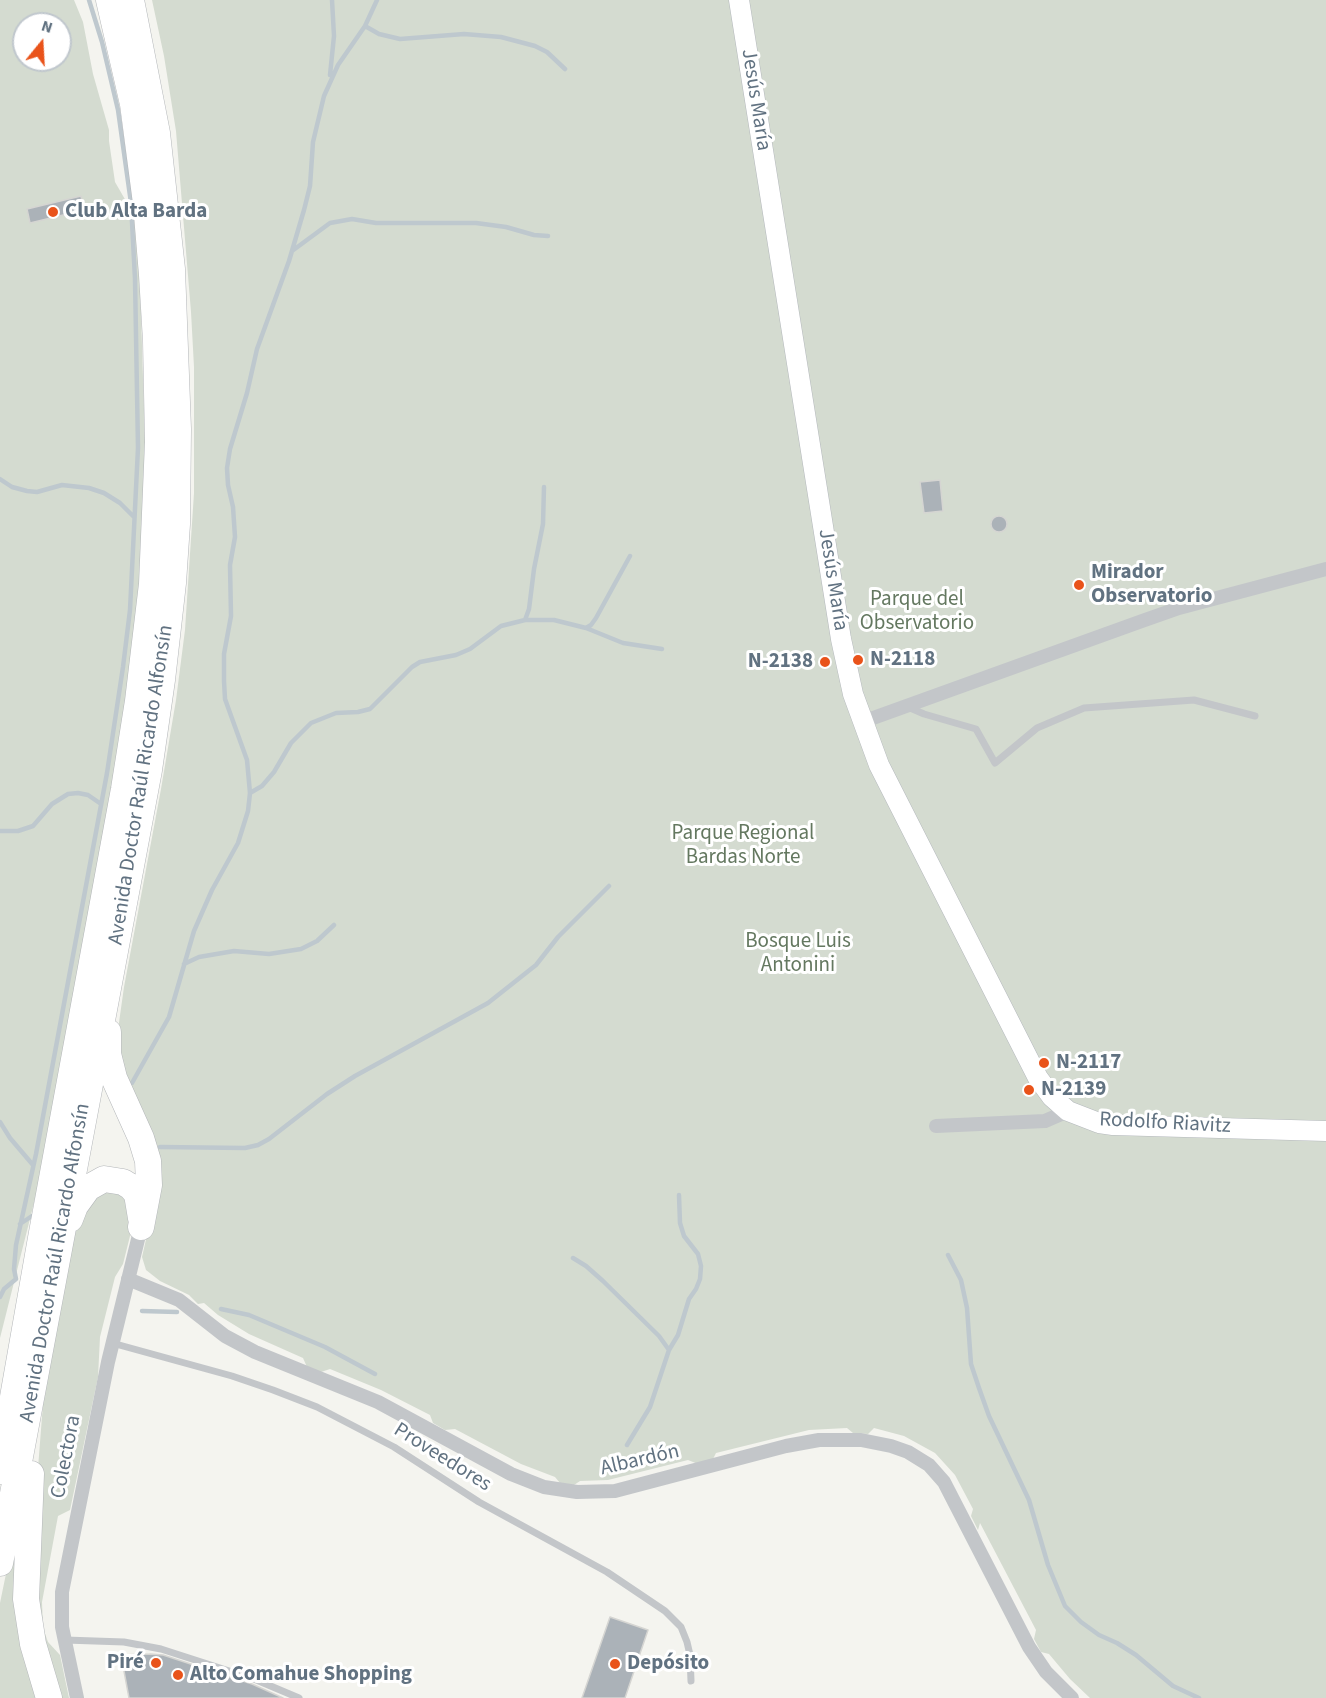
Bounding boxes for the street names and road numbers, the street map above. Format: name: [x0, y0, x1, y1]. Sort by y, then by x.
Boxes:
street label: Jesús María: [735, 47, 775, 153]
street label: Jesús María: [812, 527, 852, 633]
street label: Avenida Doctor Raúl Ricardo Alfonsín: [104, 623, 180, 947]
street label: Avenida Doctor Raúl Ricardo Alfonsín: [15, 1101, 97, 1425]
street label: Rodolfo Riavitz: [1099, 1108, 1231, 1140]
street label: Colectora: [47, 1413, 87, 1501]
street label: Proveedores: [389, 1418, 495, 1498]
street label: Albardón: [598, 1440, 682, 1482]

